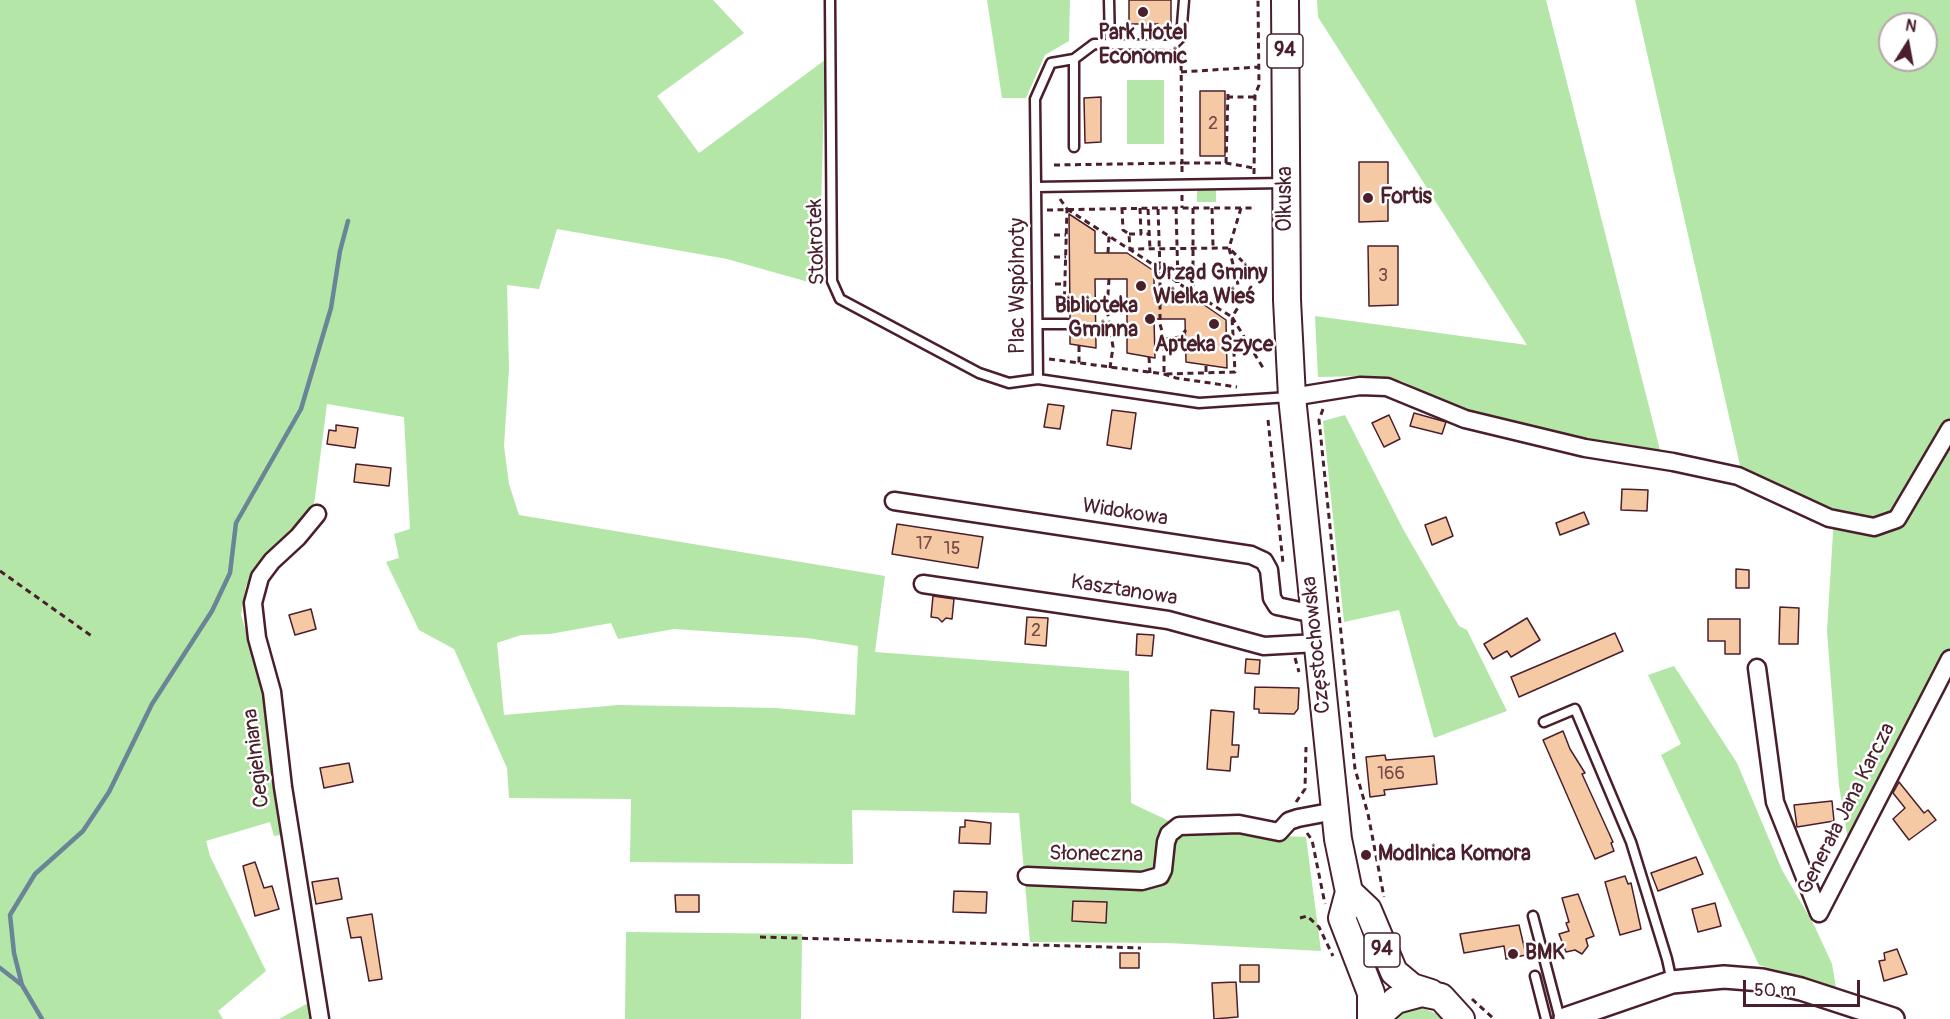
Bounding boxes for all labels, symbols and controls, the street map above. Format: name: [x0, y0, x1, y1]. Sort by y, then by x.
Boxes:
marker: Park Hotel Economic: [1136, 5, 1150, 19]
north arrow: [1878, 12, 1938, 72]
text: N: [1904, 15, 1918, 37]
place label: Park Hotel Economic: [1098, 21, 1188, 71]
road number: 94: [1267, 34, 1303, 68]
house number: 2: [1208, 113, 1218, 135]
street label: Olkuska: [1273, 166, 1299, 232]
place label: Fortis: [1380, 185, 1432, 211]
marker: Fortis: [1361, 191, 1375, 205]
street label: Stokrotek: [803, 198, 831, 286]
street label: Plac Wspólnoty: [1006, 218, 1032, 354]
place label: Urząd Gminy Wielka Wieś: [1153, 261, 1268, 311]
house number: 3: [1378, 265, 1388, 287]
marker: Urząd Gminy Wielka Wieś: [1134, 279, 1148, 293]
place label: Biblioteka Gminna: [1055, 294, 1138, 344]
marker: Biblioteka Gminna: [1143, 312, 1157, 326]
marker: Apteka Szyce: [1207, 317, 1221, 331]
place label: Apteka Szyce: [1155, 333, 1273, 359]
street label: Widokowa: [1080, 494, 1170, 532]
house number: 17: [916, 533, 932, 555]
house number: 15: [944, 538, 960, 560]
street label: Kasztanowa: [1069, 570, 1179, 612]
street label: Częstochowska: [1297, 575, 1337, 715]
house number: 2: [1031, 620, 1041, 642]
street label: Cegielniana: [238, 707, 276, 809]
street label: Generała Jana Karcza: [1793, 719, 1901, 899]
house number: 166: [1377, 763, 1405, 785]
street label: Słoneczna: [1049, 842, 1143, 868]
place label: Modlnica Komora: [1378, 842, 1531, 868]
marker: Modlnica Komora: [1359, 848, 1373, 862]
road number: 94: [1364, 933, 1400, 967]
place label: BMK: [1525, 941, 1565, 967]
marker: BMK: [1506, 947, 1520, 961]
scale bar: [1746, 968, 1863, 1006]
text: 50 m: [1754, 979, 1796, 1002]

